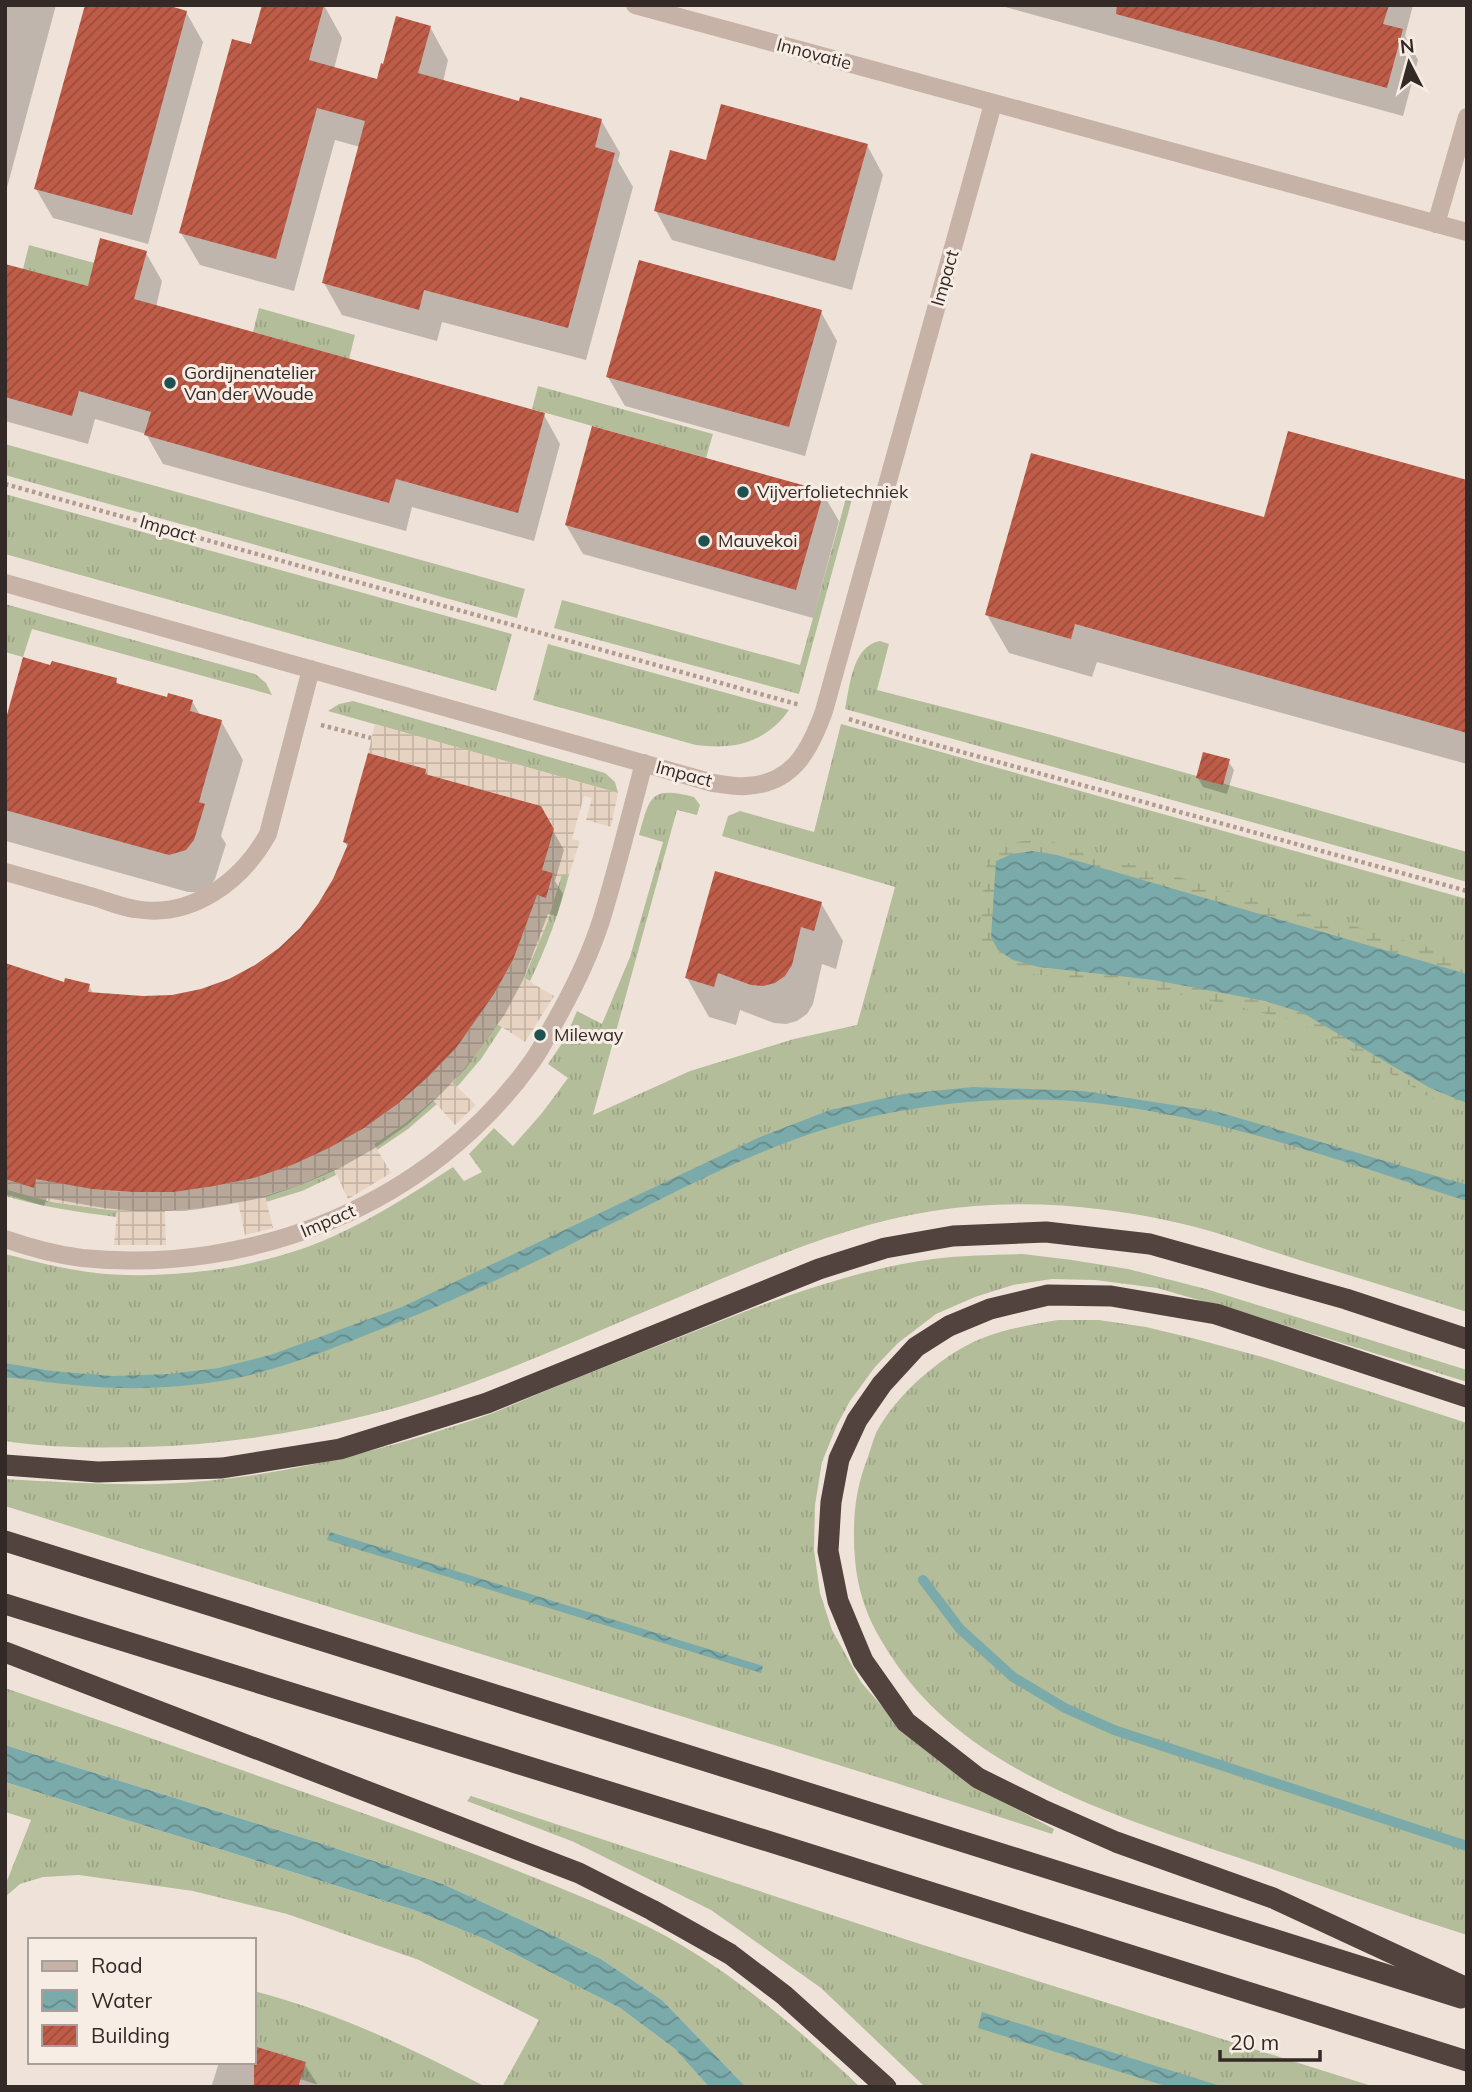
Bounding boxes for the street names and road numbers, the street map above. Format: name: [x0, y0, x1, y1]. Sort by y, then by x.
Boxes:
street label: Innovatie: [774, 33, 854, 75]
street label: Impact: [926, 247, 963, 309]
street label: Impact: [137, 510, 199, 547]
street label: Impact: [653, 755, 715, 792]
street label: Impact: [297, 1199, 359, 1242]

